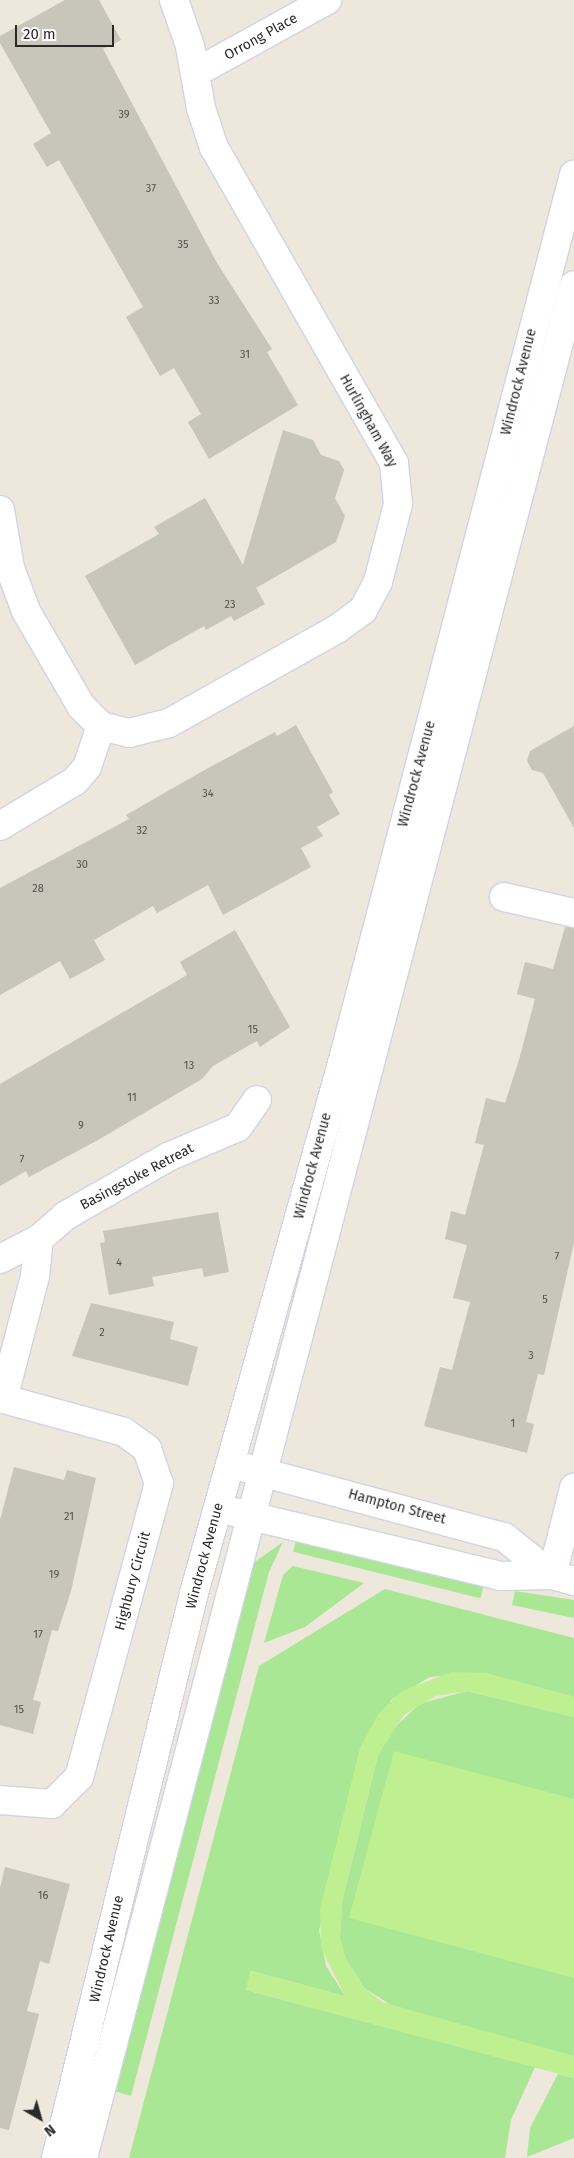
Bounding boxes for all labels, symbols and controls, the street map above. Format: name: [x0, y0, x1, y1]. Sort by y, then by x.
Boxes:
street label: Orrong Place: [221, 10, 301, 64]
scale bar: [18, 15, 116, 47]
text: 20 m: [23, 25, 56, 43]
house number: 39: [118, 108, 130, 122]
house number: 37: [146, 182, 156, 196]
house number: 35: [178, 238, 188, 252]
house number: 33: [209, 294, 219, 308]
street label: Windrock Avenue: [498, 327, 540, 437]
house number: 31: [240, 348, 250, 362]
street label: Hurlingham Way: [336, 372, 400, 470]
house number: 23: [225, 598, 235, 612]
street label: Windrock Avenue: [395, 719, 439, 829]
house number: 34: [202, 787, 214, 801]
house number: 32: [137, 824, 147, 838]
house number: 30: [76, 858, 88, 872]
house number: 28: [32, 882, 44, 896]
house number: 15: [248, 1023, 258, 1037]
house number: 13: [184, 1059, 194, 1073]
house number: 11: [127, 1091, 137, 1105]
street label: Windrock Avenue: [291, 1111, 335, 1221]
house number: 9: [78, 1119, 84, 1133]
street label: Basingstoke Retreat: [77, 1140, 197, 1214]
house number: 7: [20, 1153, 24, 1167]
house number: 7: [555, 1250, 559, 1264]
house number: 4: [116, 1256, 122, 1270]
house number: 5: [542, 1293, 548, 1307]
house number: 2: [99, 1326, 105, 1340]
house number: 3: [528, 1349, 534, 1363]
house number: 1: [511, 1417, 515, 1431]
street label: Hampton Street: [346, 1486, 448, 1528]
street label: Windrock Avenue: [183, 1501, 227, 1611]
house number: 21: [64, 1510, 74, 1524]
street label: Highbury Circuit: [112, 1530, 154, 1632]
house number: 19: [49, 1568, 59, 1582]
house number: 17: [33, 1628, 43, 1642]
house number: 15: [14, 1703, 24, 1717]
house number: 16: [38, 1889, 48, 1903]
street label: Windrock Avenue: [87, 1894, 127, 2004]
north arrow: [15, 2093, 65, 2143]
text: N: [41, 2121, 58, 2140]

